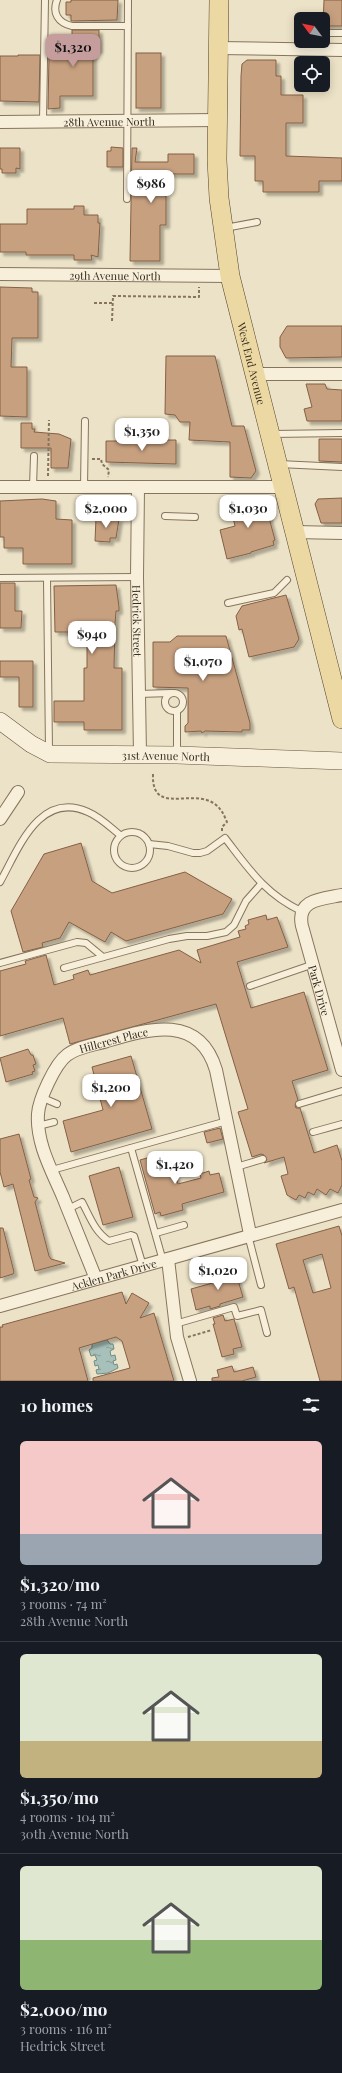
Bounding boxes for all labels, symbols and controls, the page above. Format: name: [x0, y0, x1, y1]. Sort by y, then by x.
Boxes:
north arrow: [294, 12, 330, 48]
map controls: [294, 12, 330, 92]
pin: $1,320: [40, 34, 106, 68]
text: $1,320: [54, 38, 92, 55]
button: locate: [294, 56, 330, 92]
street label: 28th Avenue North: [63, 113, 155, 129]
pin: $986: [127, 170, 175, 204]
text: $986: [136, 174, 166, 191]
street label: 29th Avenue North: [69, 267, 161, 283]
street label: West End Avenue: [234, 320, 270, 407]
pin: $1,350: [109, 418, 175, 452]
text: $1,350: [124, 422, 160, 439]
pin: $2,000: [73, 495, 139, 529]
pin: $1,030: [215, 495, 281, 529]
text: $2,000: [85, 499, 127, 516]
text: $1,030: [228, 499, 268, 516]
street label: Hedrick Street: [130, 585, 146, 657]
pin: $940: [68, 621, 116, 655]
text: $940: [77, 625, 107, 642]
pin: $1,070: [170, 648, 236, 682]
text: $1,070: [184, 652, 222, 669]
street label: 31st Avenue North: [122, 747, 211, 764]
street label: Park Drive: [306, 963, 334, 1018]
street label: Hillcrest Place: [77, 1023, 149, 1056]
pin: $1,200: [78, 1074, 144, 1108]
text: $1,200: [91, 1078, 131, 1095]
pin: $1,420: [142, 1151, 208, 1185]
text: $1,420: [156, 1155, 194, 1172]
street label: Acklen Park Drive: [68, 1255, 158, 1294]
pin: $1,020: [185, 1257, 251, 1291]
text: $1,020: [198, 1261, 238, 1278]
text: 10 homes: [20, 1394, 93, 1416]
icon: filters: [300, 1394, 322, 1416]
icon: home: [135, 1467, 207, 1539]
text: $1,320/mo: [20, 1573, 100, 1595]
text: 3 rooms · 74 m²: [20, 1595, 107, 1612]
text: 28th Avenue North: [20, 1612, 128, 1629]
icon: home: [135, 1680, 207, 1752]
text: $1,350/mo: [20, 1786, 99, 1808]
text: 4 rooms · 104 m²: [20, 1808, 115, 1825]
text: 30th Avenue North: [20, 1825, 129, 1842]
icon: home: [135, 1892, 207, 1964]
text: $2,000/mo: [20, 1998, 107, 2020]
text: 3 rooms · 116 m²: [20, 2020, 112, 2037]
text: Hedrick Street: [20, 2037, 105, 2054]

